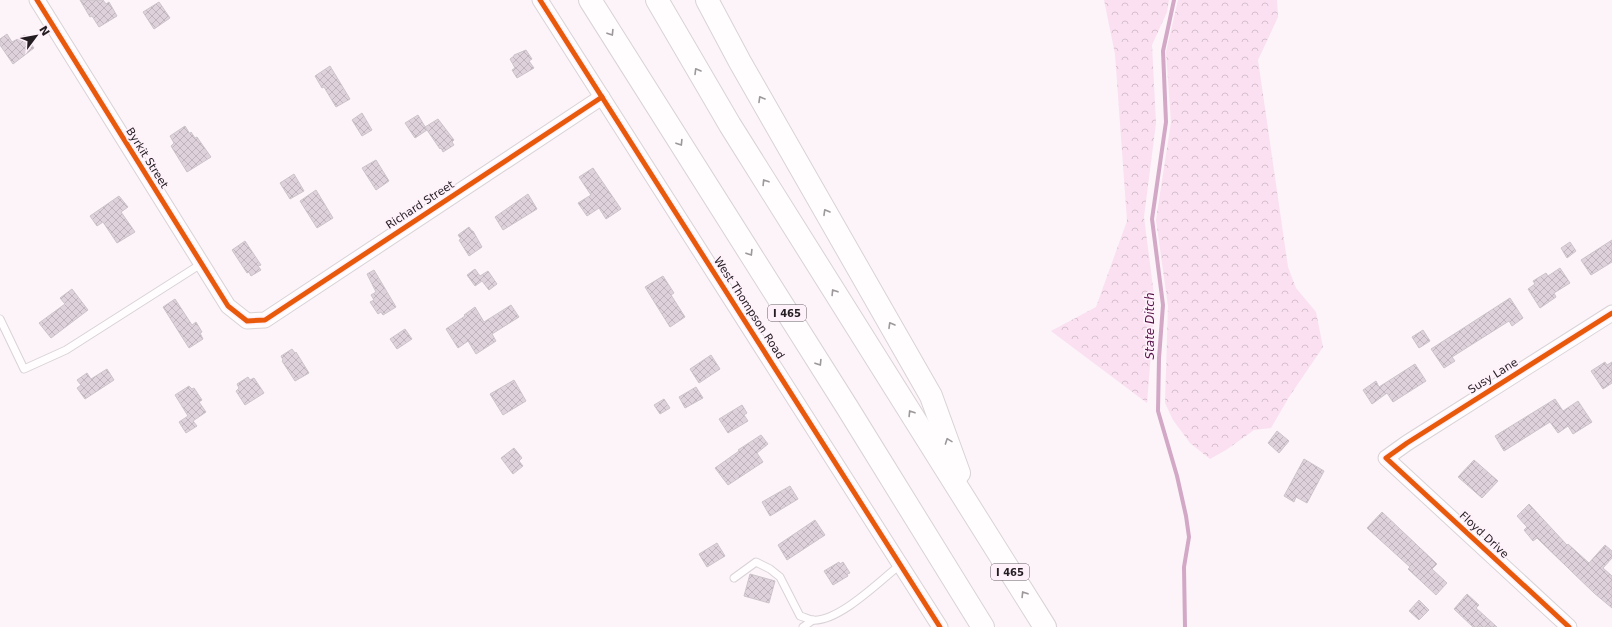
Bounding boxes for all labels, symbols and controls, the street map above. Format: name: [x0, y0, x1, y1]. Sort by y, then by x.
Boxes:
north arrow: [16, 16, 56, 56]
text: N: [36, 24, 52, 38]
one-way arrow: [606, 29, 613, 36]
one-way arrow: [695, 68, 702, 75]
one-way arrow: [759, 96, 766, 104]
street label: Byrkit Street: [123, 125, 171, 191]
one-way arrow: [675, 139, 683, 146]
street label: Richard Street: [383, 178, 457, 232]
one-way arrow: [762, 179, 770, 186]
one-way arrow: [824, 209, 831, 216]
one-way arrow: [745, 249, 752, 256]
street label: West Thompson Road: [711, 254, 787, 362]
one-way arrow: [832, 289, 839, 296]
water label: State Ditch: [1143, 292, 1157, 360]
road number: I 465: [768, 305, 806, 321]
one-way arrow: [888, 322, 895, 329]
street label: Susy Lane: [1466, 355, 1521, 396]
one-way arrow: [814, 359, 822, 366]
one-way arrow: [908, 410, 915, 417]
one-way arrow: [944, 438, 952, 445]
street label: Floyd Drive: [1457, 509, 1511, 561]
road number: I 465: [991, 564, 1029, 580]
one-way arrow: [1021, 591, 1029, 598]

